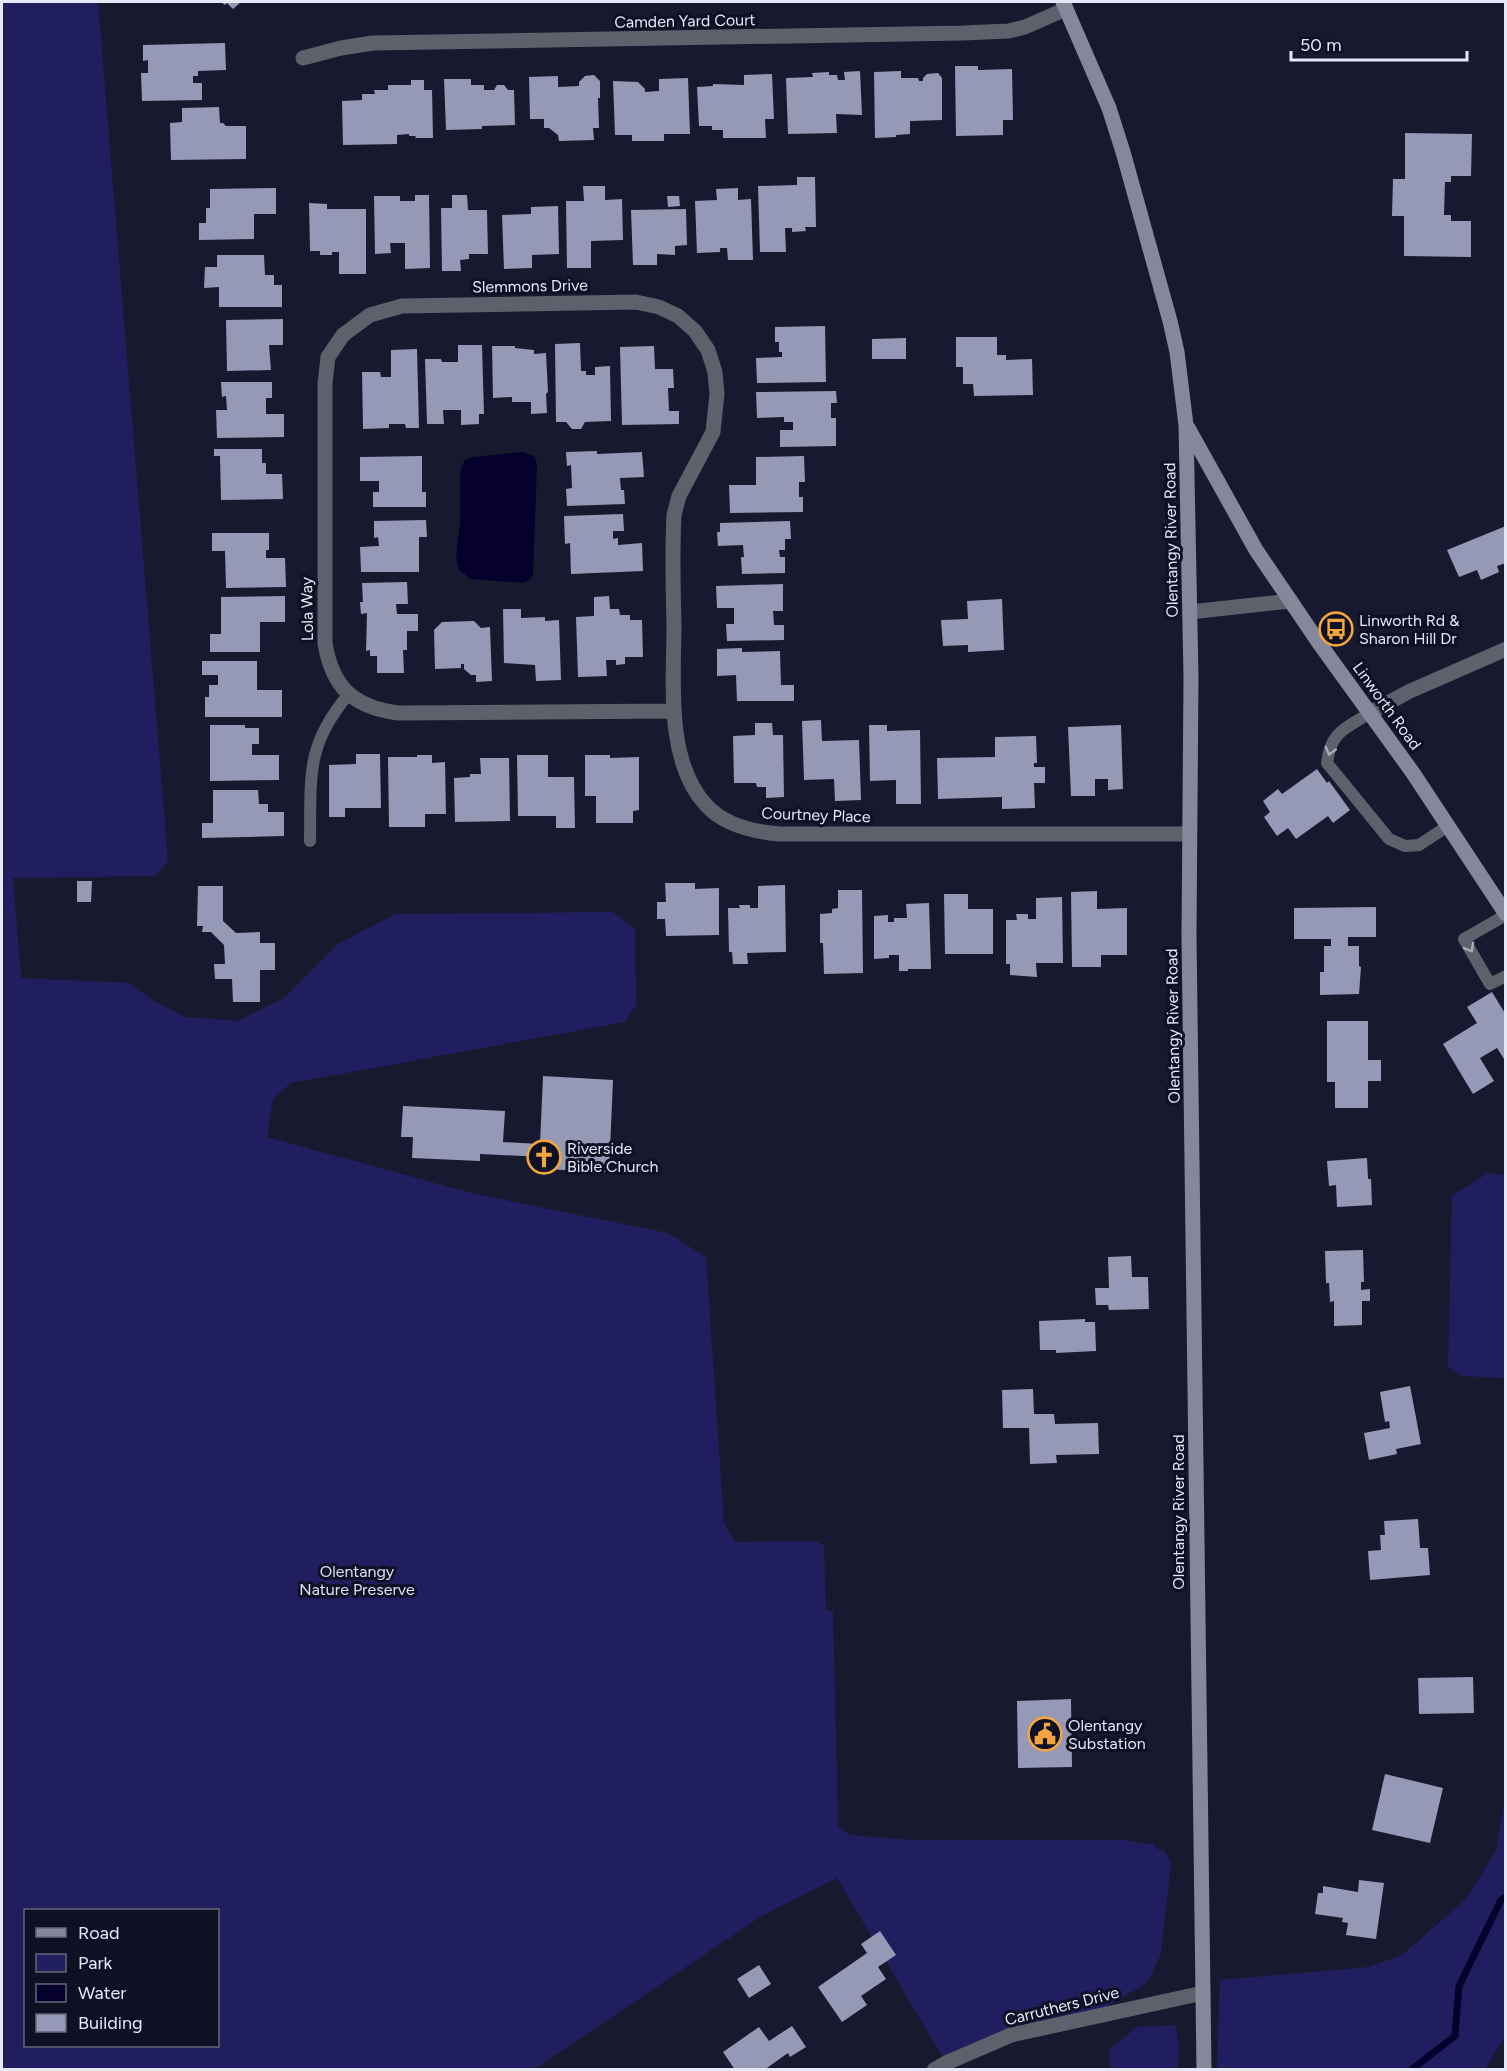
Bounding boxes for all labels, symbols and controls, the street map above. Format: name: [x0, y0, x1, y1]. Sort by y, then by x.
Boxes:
street label: Camden Yard Court: [614, 10, 756, 32]
scale bar: [1291, 24, 1466, 62]
text: 50 m: [1300, 34, 1342, 56]
street label: Slemmons Drive: [472, 275, 588, 297]
street label: Olentangy River Road: [1160, 462, 1182, 618]
street label: Lola Way: [297, 576, 317, 641]
bus stop icon: Linworth Rd & Sharon Hill Dr: [1318, 611, 1354, 647]
place label: Linworth Rd & Sharon Hill Dr: [1359, 611, 1460, 648]
street label: Linworth Road: [1349, 658, 1425, 754]
one-way arrow: [1324, 746, 1337, 756]
street label: Courtney Place: [761, 804, 871, 826]
one-way arrow: [1462, 942, 1474, 952]
street label: Olentangy River Road: [1162, 948, 1184, 1104]
church icon: Riverside Bible Church: [526, 1139, 562, 1175]
place label: Riverside Bible Church: [567, 1139, 659, 1176]
street label: Olentangy River Road: [1169, 1434, 1188, 1590]
park label: Olentangy Nature Preserve: [299, 1562, 415, 1599]
public building icon: Olentangy Substation: [1027, 1716, 1063, 1752]
place label: Olentangy Substation: [1068, 1716, 1146, 1753]
legend: [24, 1909, 219, 2047]
text: Road: [78, 1922, 119, 1944]
text: Park: [78, 1952, 113, 1974]
text: Water: [78, 1982, 126, 2004]
street label: Carruthers Drive: [1003, 1983, 1121, 2029]
text: Building: [78, 2012, 143, 2034]

